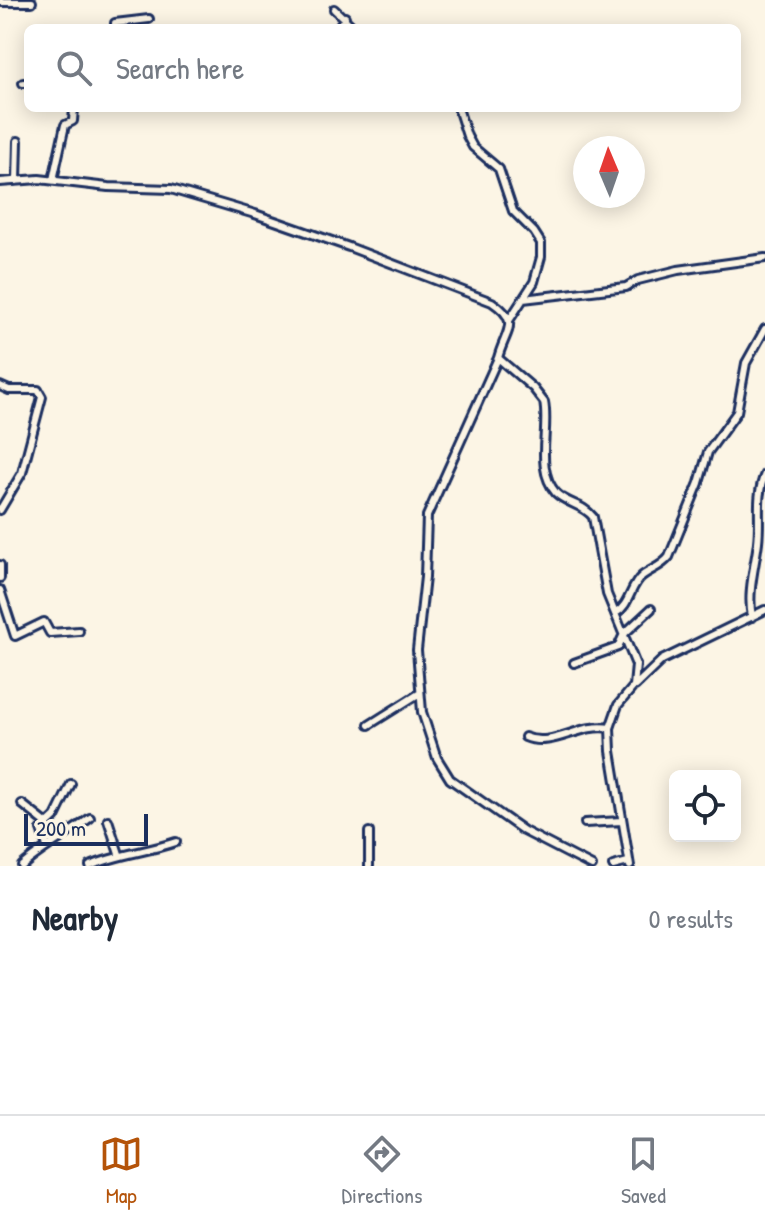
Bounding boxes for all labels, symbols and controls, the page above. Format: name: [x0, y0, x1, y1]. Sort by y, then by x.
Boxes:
search box: [24, 24, 741, 112]
icon: search: [52, 46, 96, 90]
text: Search here: [116, 48, 244, 88]
north arrow: [573, 136, 645, 208]
map controls: [669, 770, 741, 842]
button: locate: [669, 770, 741, 842]
scale bar: [24, 810, 148, 846]
text: 200 m: [36, 813, 86, 843]
text: Nearby: [32, 895, 118, 941]
text: 0 results: [649, 901, 733, 936]
tab: Map: [99, 1132, 143, 1210]
tab: Directions: [342, 1132, 423, 1210]
tab: Saved: [621, 1132, 666, 1210]

